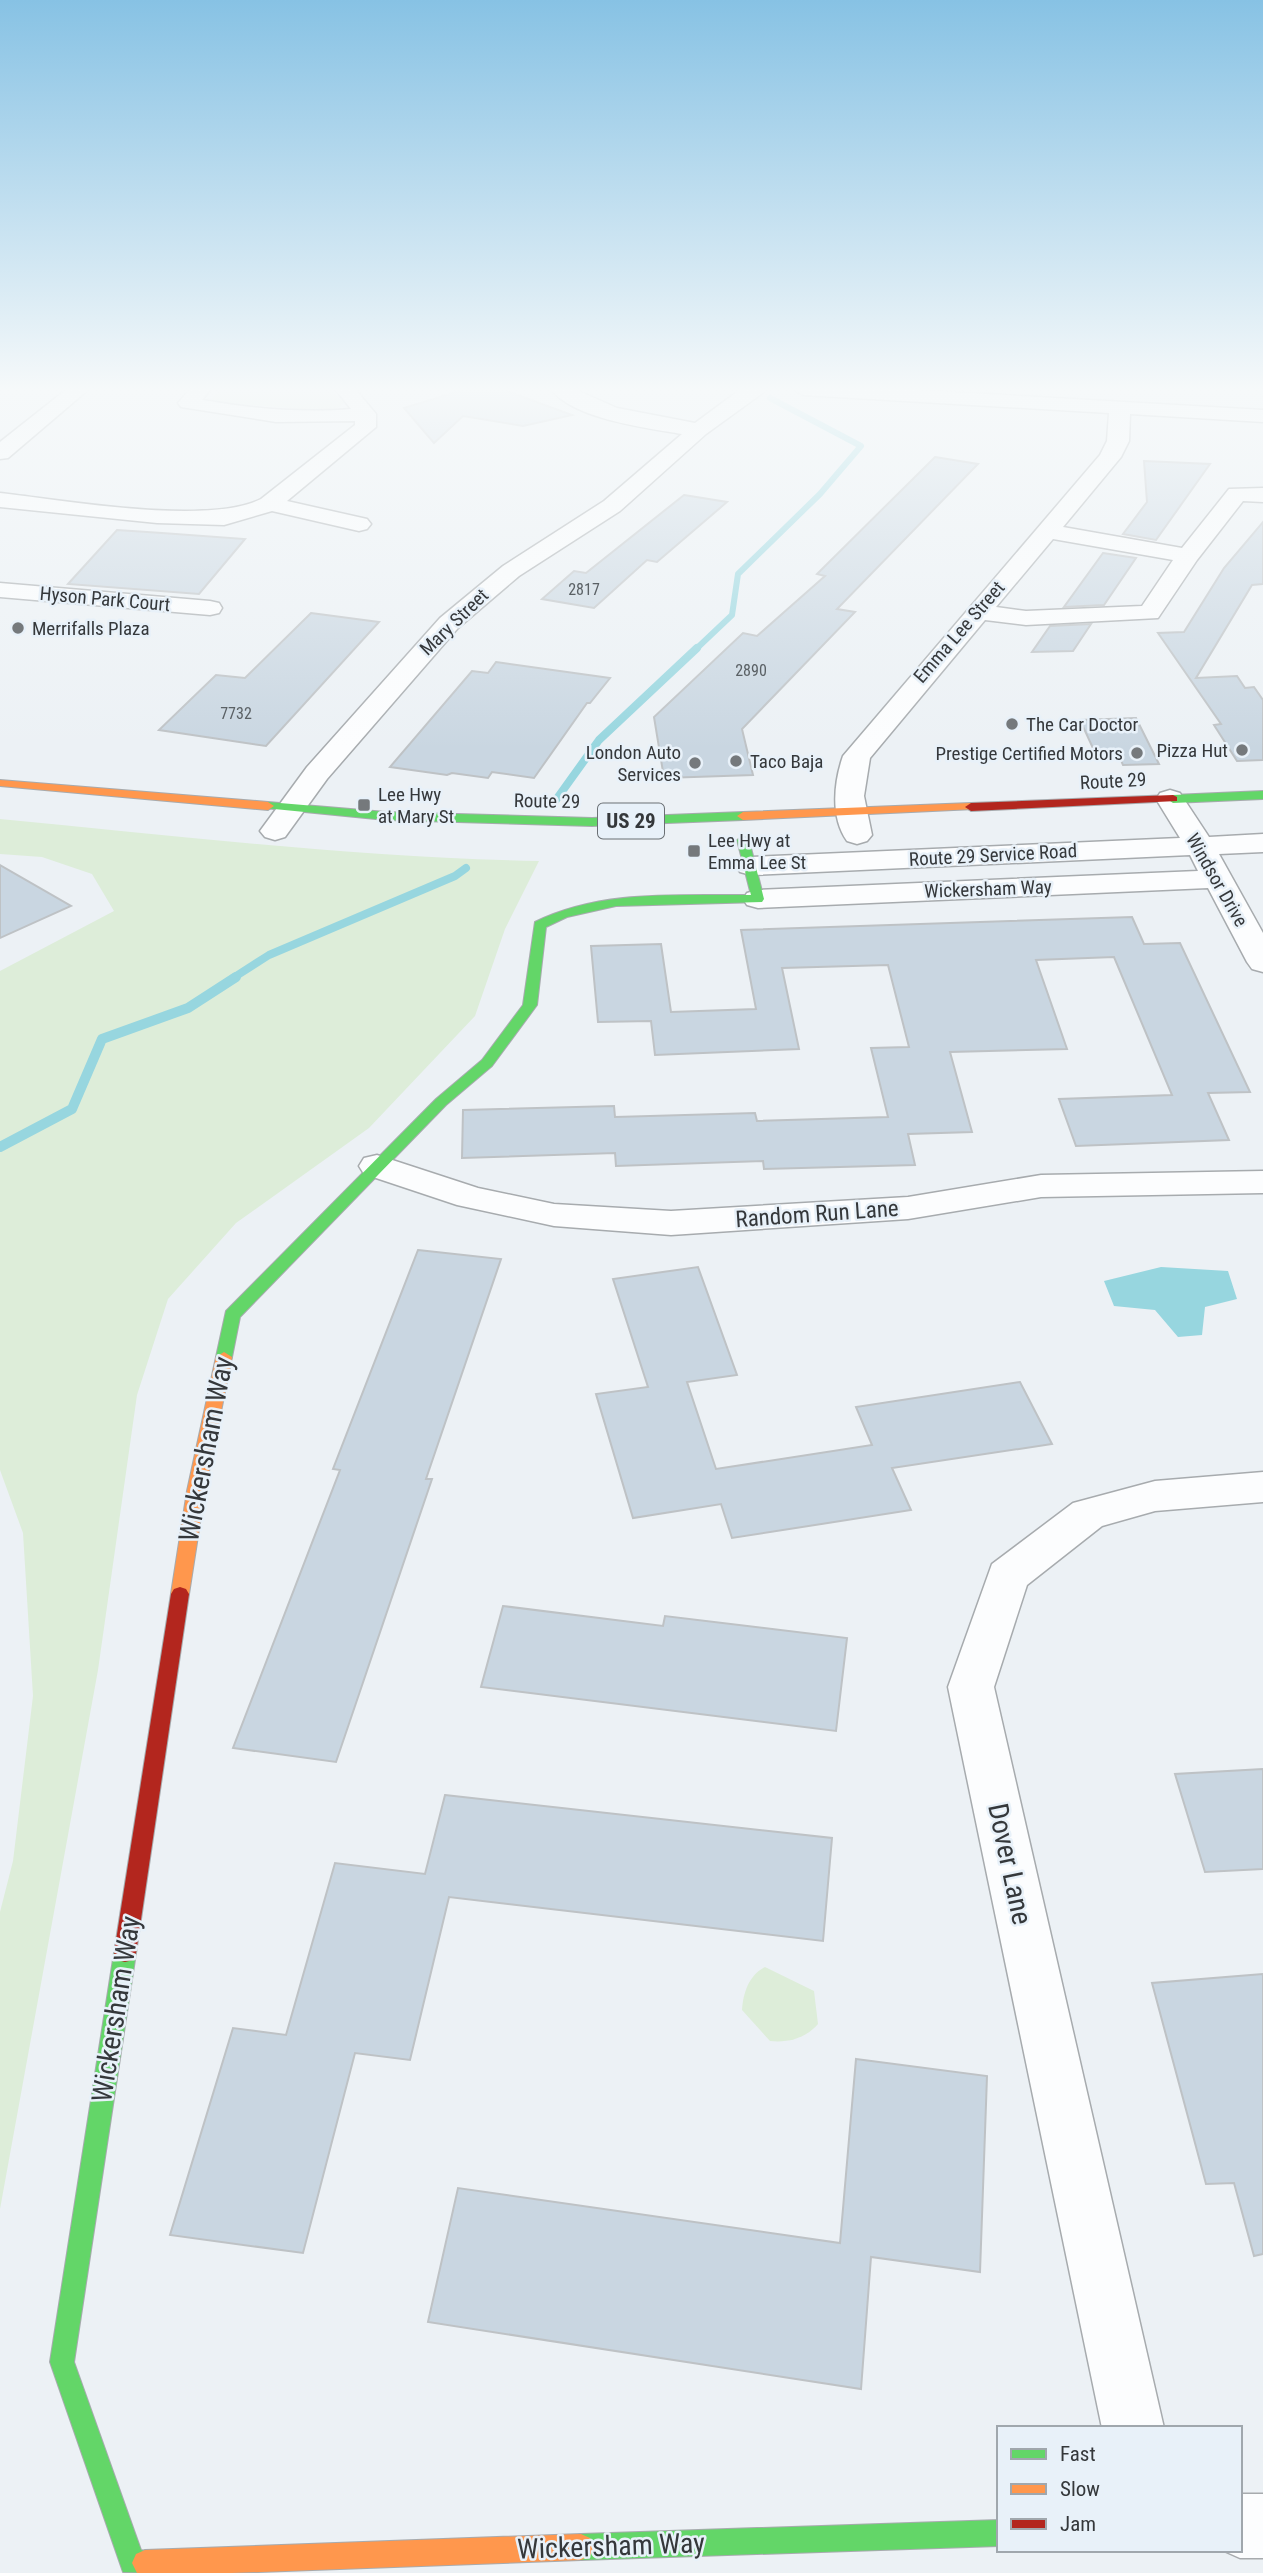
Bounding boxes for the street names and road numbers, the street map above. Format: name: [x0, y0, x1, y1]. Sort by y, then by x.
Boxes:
street label: Emma Lee Street: [909, 576, 1009, 688]
street label: Hyson Park Court: [39, 582, 171, 616]
street label: Mary Street: [415, 584, 493, 660]
street label: Route 29: [1079, 768, 1147, 794]
street label: Route 29: [514, 789, 580, 813]
road number: US 29: [598, 804, 664, 838]
street label: Windsor Drive: [1181, 829, 1253, 931]
street label: Route 29 Service Road: [908, 839, 1078, 871]
street label: Wickersham Way: [924, 875, 1052, 903]
street label: Random Run Lane: [734, 1195, 900, 1233]
street label: Wickersham Way: [172, 1353, 240, 1544]
street label: Dover Lane: [981, 1800, 1039, 1928]
street label: Wickersham Way: [85, 1913, 147, 2104]
street label: Wickersham Way: [517, 2526, 706, 2566]

